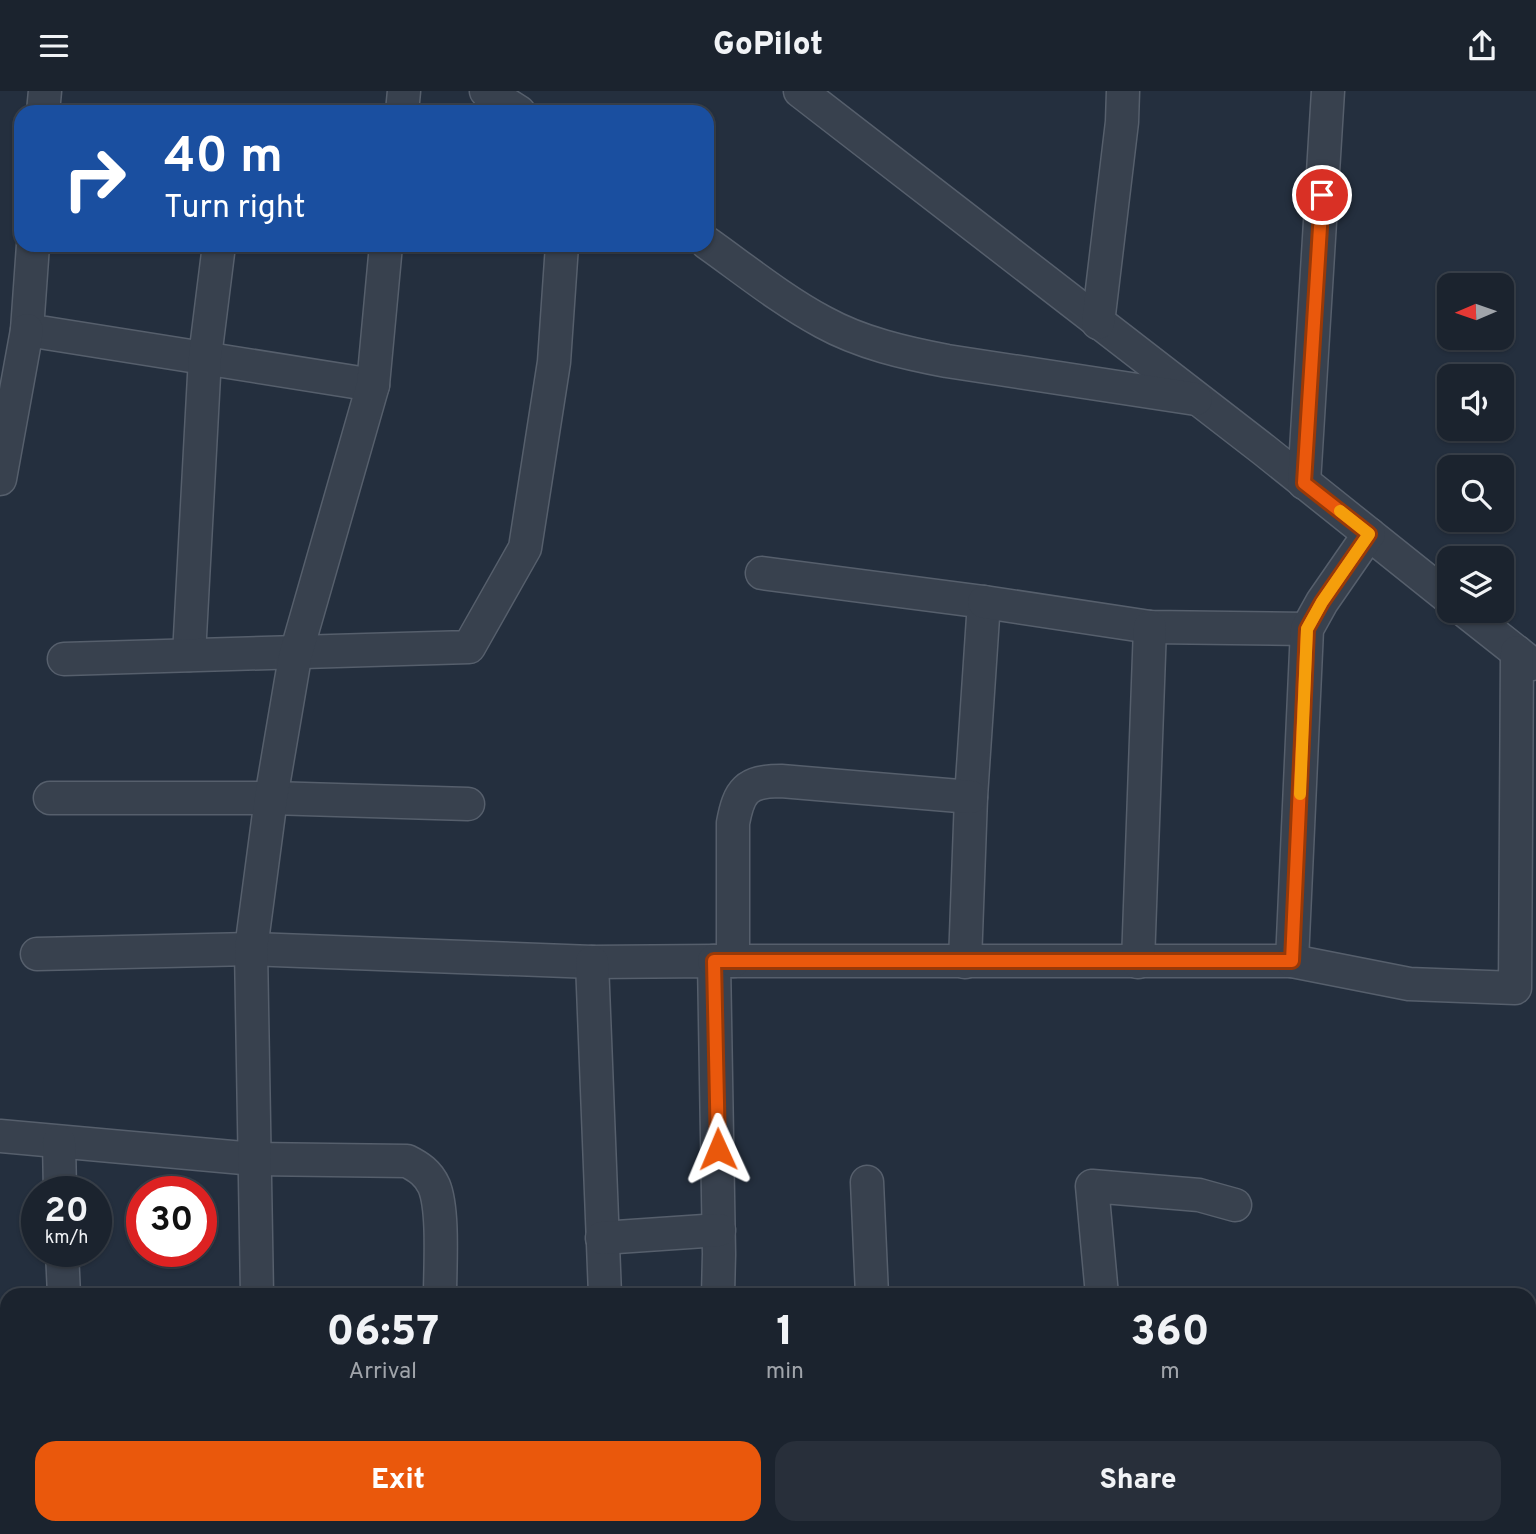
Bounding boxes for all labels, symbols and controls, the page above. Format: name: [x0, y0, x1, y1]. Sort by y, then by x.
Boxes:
text: GoPilot: [713, 26, 823, 66]
icon: menu: [35, 27, 73, 65]
icon: share: [1463, 27, 1501, 65]
text: 40 m: [164, 128, 283, 190]
icon: right: [49, 133, 140, 224]
pin: [1292, 165, 1352, 225]
icon: arrive: [1303, 176, 1341, 214]
text: Turn right: [164, 189, 306, 229]
north arrow: [1437, 273, 1514, 350]
map controls: [1437, 273, 1514, 623]
button: sound: [1437, 364, 1514, 441]
button: search: [1437, 455, 1514, 532]
button: layers: [1437, 546, 1514, 623]
position arrow: [681, 1112, 755, 1186]
speed limit sign: 30: [126, 1176, 217, 1267]
text: 20: [44, 1190, 89, 1234]
text: km/h: [45, 1227, 88, 1250]
text: 06:57: [326, 1307, 439, 1360]
text: 1: [776, 1307, 793, 1360]
text: 360: [1130, 1307, 1209, 1360]
text: Arrival: [349, 1358, 417, 1387]
text: min: [766, 1358, 804, 1387]
text: m: [1160, 1358, 1180, 1387]
button: Exit: [35, 1441, 761, 1521]
button: Share: [775, 1441, 1501, 1521]

